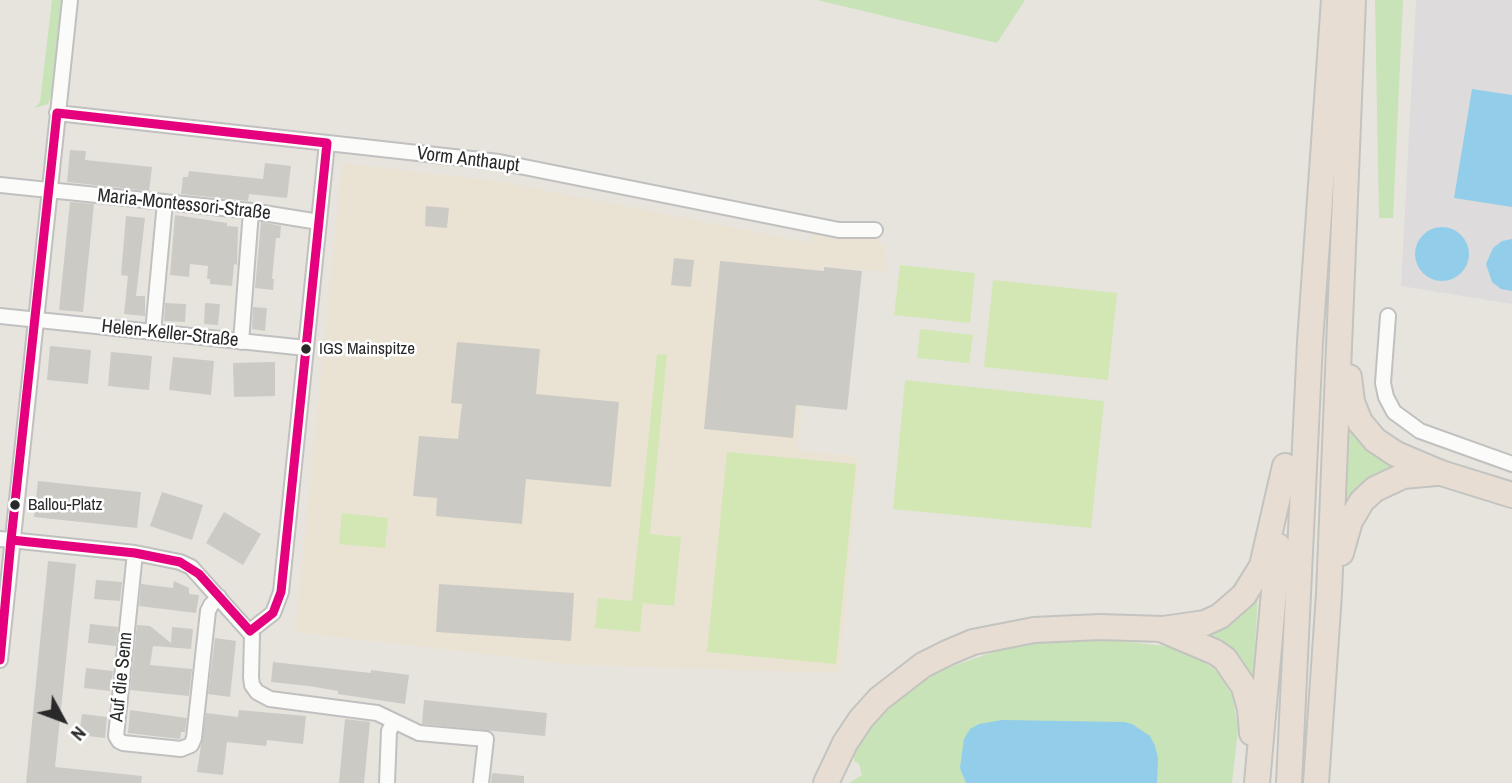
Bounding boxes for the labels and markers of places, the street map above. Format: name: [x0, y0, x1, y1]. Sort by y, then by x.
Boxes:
place label: IGS Mainspitze: [319, 339, 415, 359]
marker: IGS Mainspitze: [299, 342, 313, 356]
place label: Ballou-Platz: [28, 495, 102, 515]
marker: Ballou-Platz: [8, 498, 22, 512]

